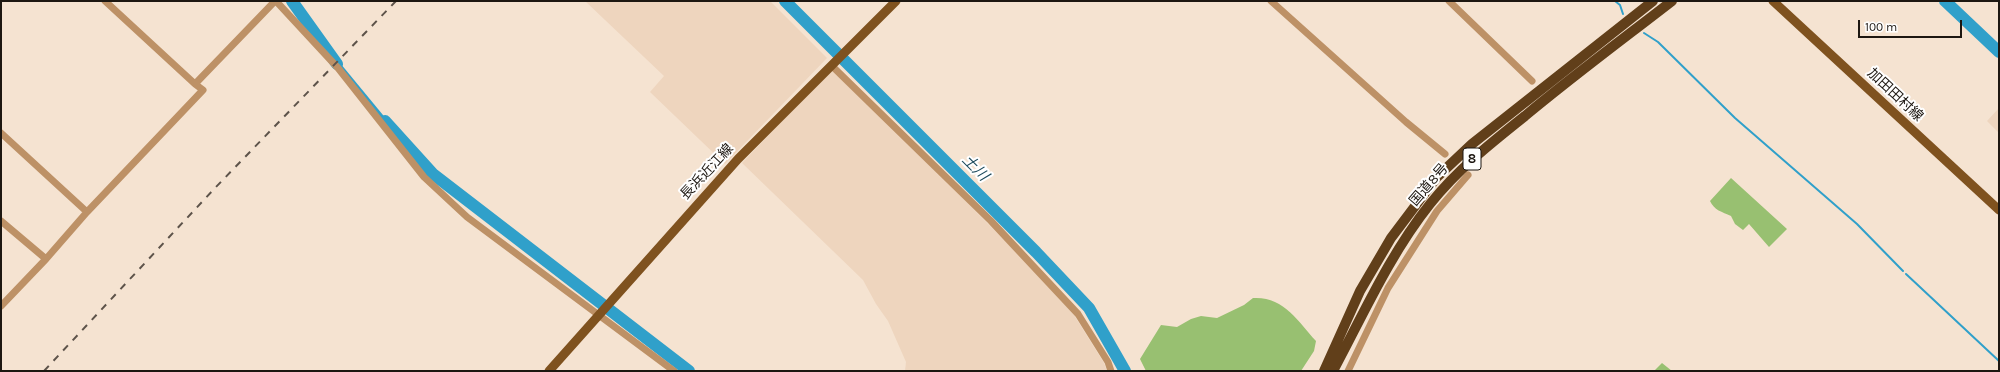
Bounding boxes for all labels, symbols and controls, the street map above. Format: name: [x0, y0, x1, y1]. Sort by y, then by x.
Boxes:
scale bar: [1860, 12, 1964, 38]
text: 100 m: [1865, 20, 1897, 34]
street label: 加田田村線: [1864, 65, 1926, 125]
street label: 長浜近江線: [677, 141, 737, 203]
road number: 8: [1463, 148, 1481, 170]
water label: 土川: [958, 151, 992, 185]
street label: 国道8号: [1406, 160, 1452, 210]

